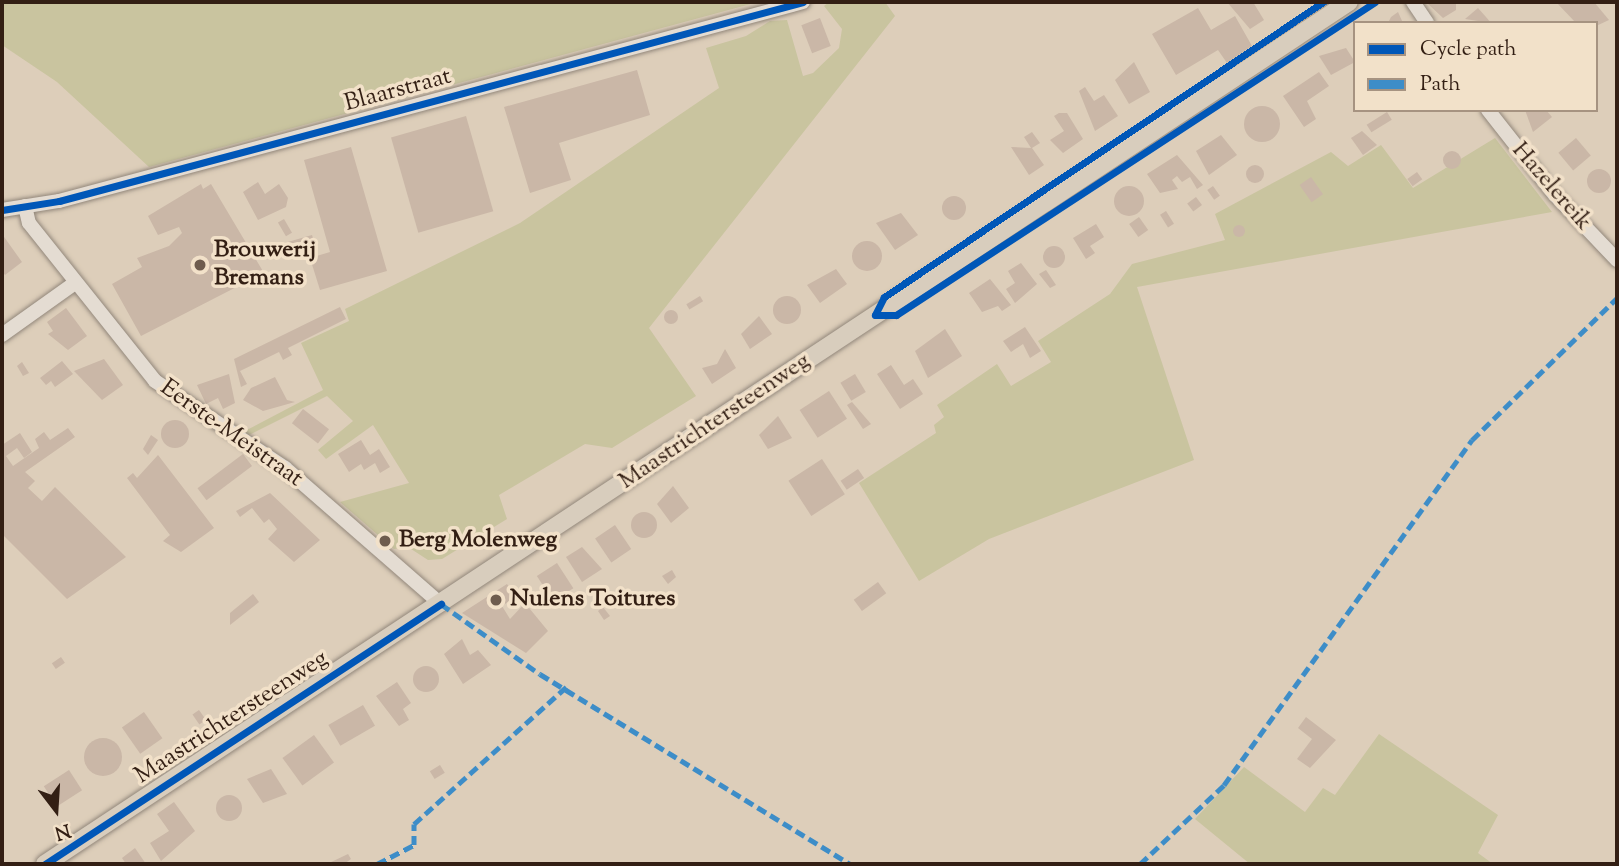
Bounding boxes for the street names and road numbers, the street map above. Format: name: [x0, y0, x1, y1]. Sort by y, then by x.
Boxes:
street label: Blaarstraat: [342, 63, 454, 119]
street label: Hazelereik: [1505, 137, 1597, 237]
street label: Maastrichtersteenweg: [614, 347, 816, 497]
street label: Eerste-Meistraat: [154, 374, 308, 494]
street label: Maastrichtersteenweg: [130, 645, 334, 791]

